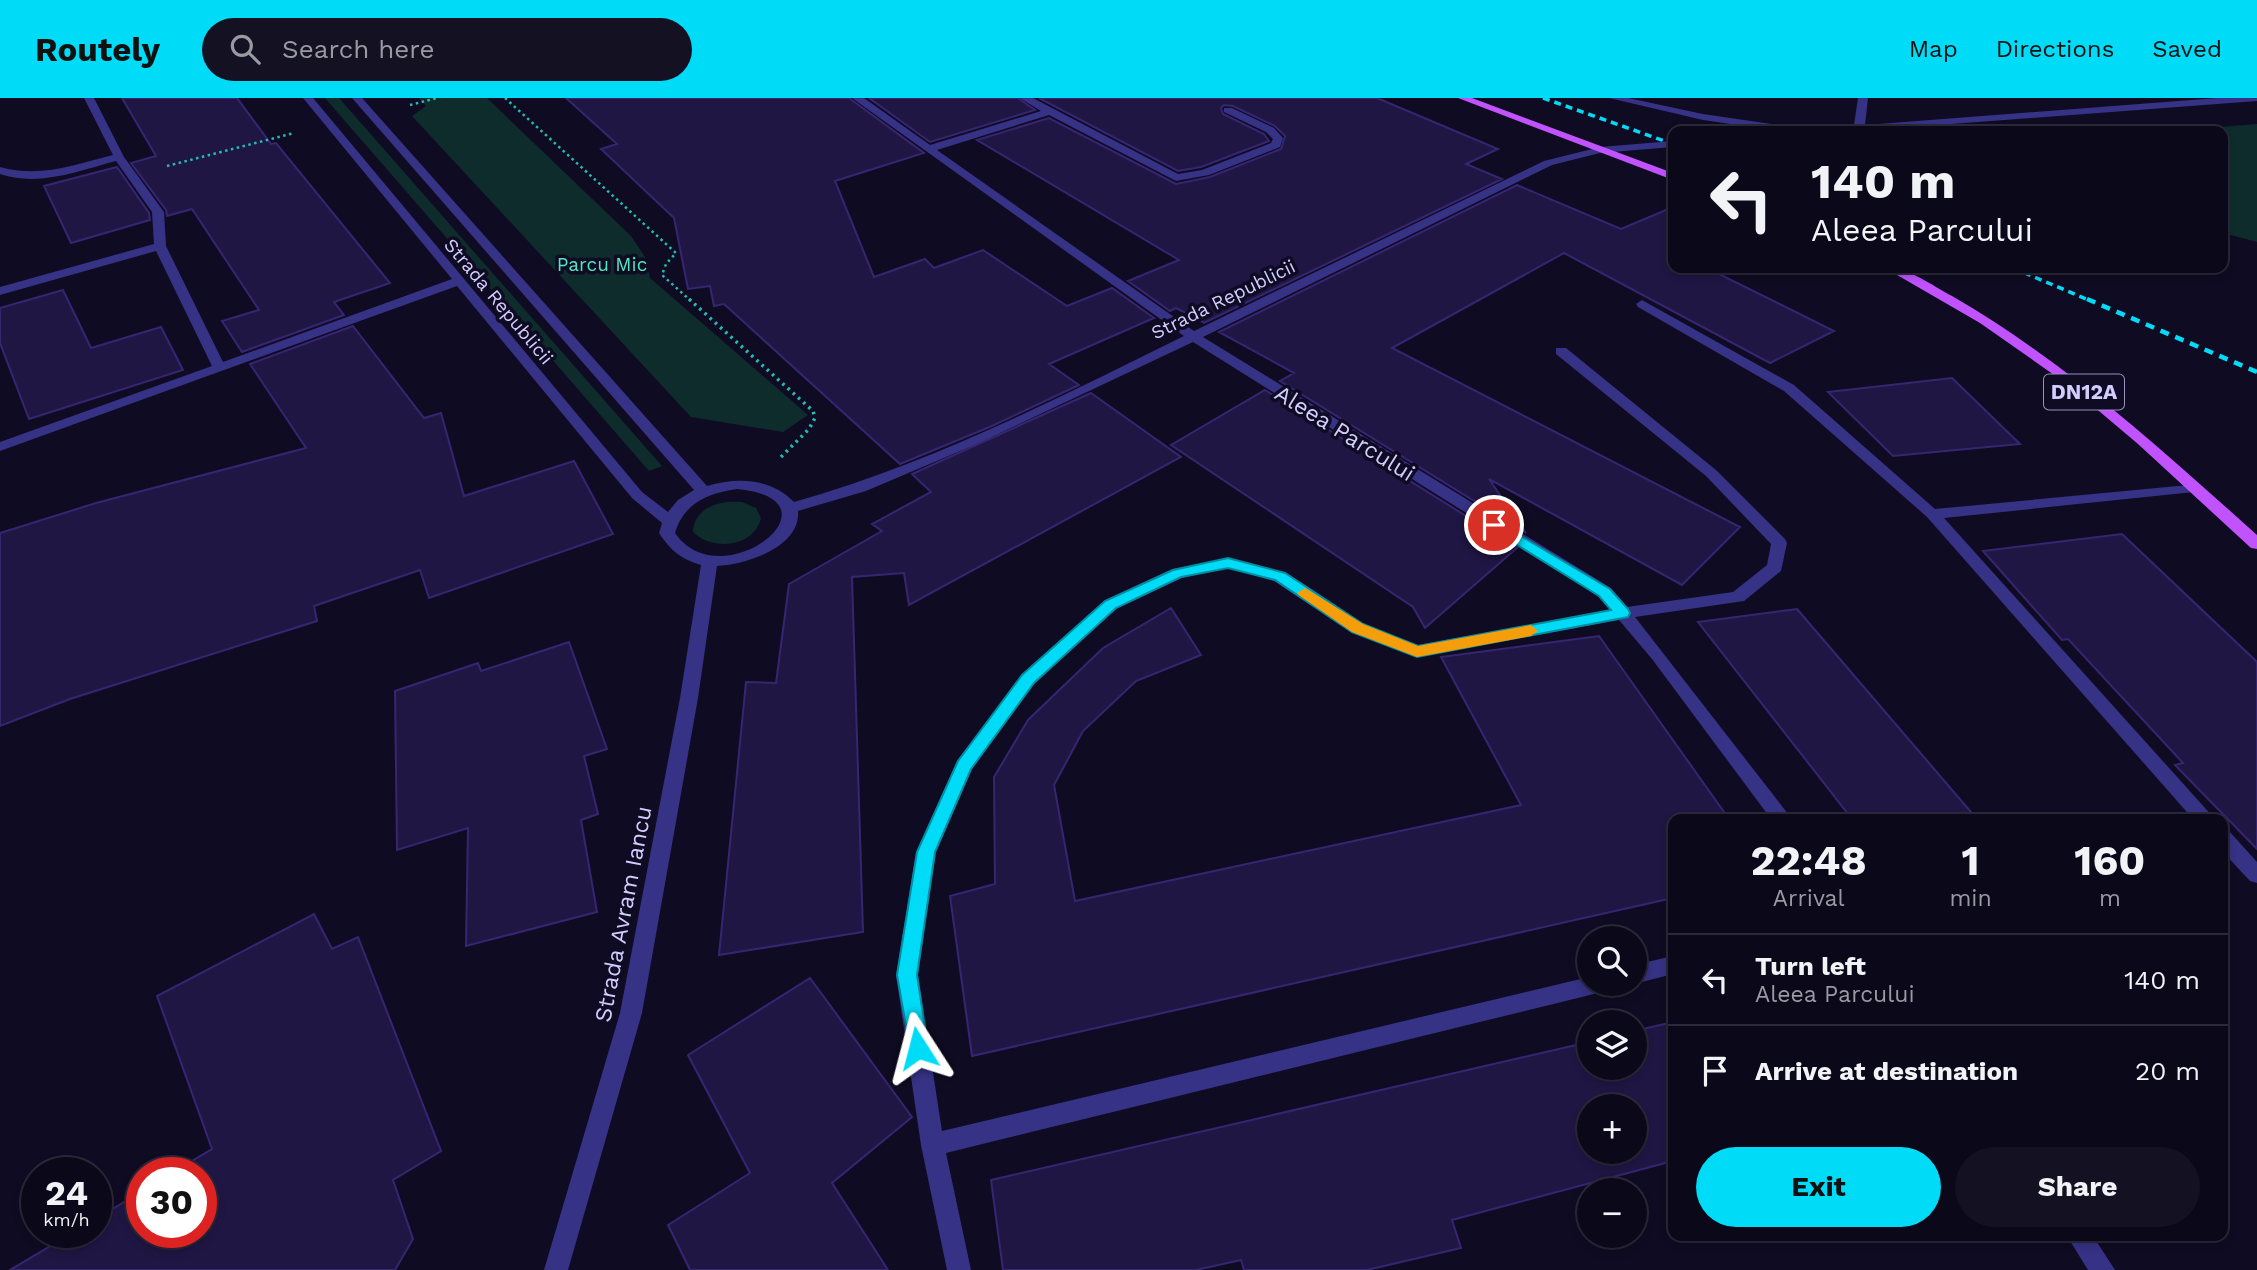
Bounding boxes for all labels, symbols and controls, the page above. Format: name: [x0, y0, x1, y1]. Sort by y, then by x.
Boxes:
search box: [202, 18, 692, 81]
text: Routely: [35, 30, 160, 69]
icon: search: [226, 30, 264, 68]
text: Search here: [282, 34, 434, 64]
text: Map: [1909, 35, 1958, 63]
text: Directions: [1996, 35, 2114, 63]
text: Saved: [2152, 35, 2222, 63]
text: 140 m: [1811, 152, 1955, 210]
icon: left: [1696, 154, 1787, 245]
text: Aleea Parcului: [1811, 211, 2033, 249]
street label: Strada Republicii: [439, 234, 558, 369]
park label: Parcu Mic: [557, 253, 647, 276]
street label: Strada Republicii: [1147, 255, 1299, 344]
road number: DN12A: [2044, 374, 2124, 410]
street label: Aleea Parcului: [1270, 380, 1420, 487]
pin: [1464, 495, 1524, 555]
icon: arrive: [1475, 506, 1513, 544]
street label: Strada Avram Iancu: [589, 804, 658, 1024]
text: 22:48: [1751, 836, 1867, 885]
text: 1: [1962, 836, 1980, 885]
text: 160: [2074, 836, 2145, 885]
text: Arrival: [1773, 885, 1845, 912]
text: min: [1949, 885, 1992, 912]
text: m: [2099, 885, 2121, 912]
map controls: [1577, 926, 1647, 1248]
button: search: [1577, 926, 1647, 996]
text: Turn left: [1755, 951, 1866, 981]
icon: left: [1696, 961, 1734, 999]
text: 140 m: [2124, 965, 2200, 995]
text: Aleea Parcului: [1755, 981, 1915, 1008]
button: layers: [1577, 1010, 1647, 1080]
position arrow: [881, 1011, 955, 1085]
icon: arrive: [1696, 1052, 1734, 1090]
text: Arrive at destination: [1755, 1056, 2018, 1086]
text: 20 m: [2135, 1056, 2200, 1086]
button: +: [1577, 1094, 1647, 1164]
button: Exit: [1696, 1147, 1941, 1227]
button: Share: [1955, 1147, 2200, 1227]
speed limit sign: 30: [126, 1157, 217, 1248]
text: 24: [45, 1172, 88, 1214]
button: −: [1577, 1178, 1647, 1248]
text: km/h: [43, 1209, 90, 1230]

